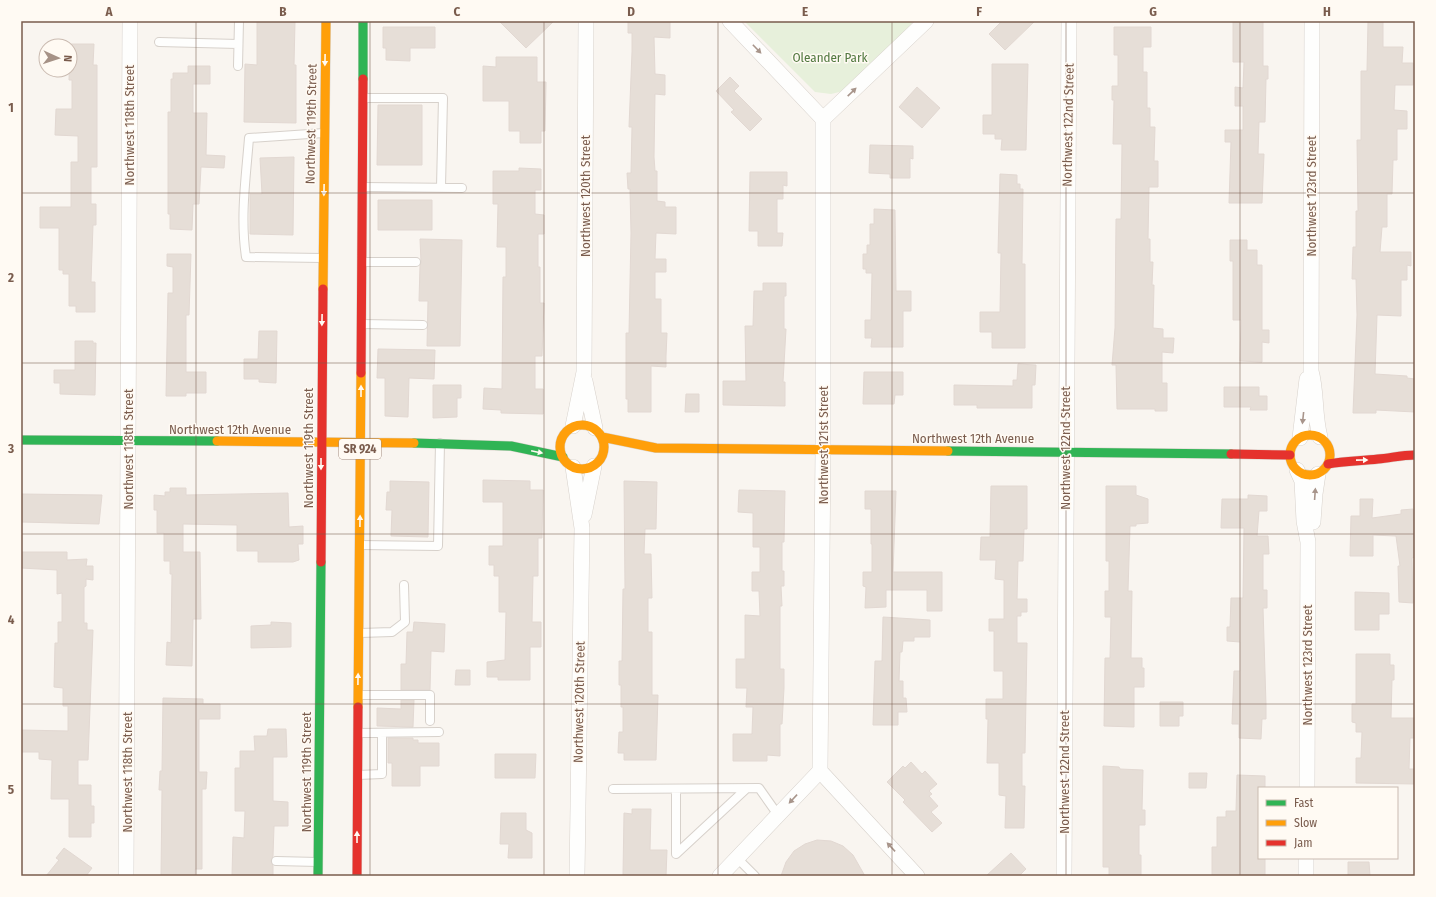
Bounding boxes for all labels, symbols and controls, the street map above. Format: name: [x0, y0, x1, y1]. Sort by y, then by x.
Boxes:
text: A: [104, 4, 113, 19]
text: B: [279, 4, 287, 19]
text: C: [454, 4, 461, 19]
text: D: [627, 4, 635, 19]
text: E: [802, 4, 808, 19]
text: F: [976, 4, 982, 19]
text: G: [1149, 4, 1157, 19]
text: H: [1323, 4, 1331, 19]
north arrow: [38, 38, 78, 78]
one-way arrow: [752, 44, 762, 54]
park label: Oleander Park: [792, 50, 868, 65]
one-way arrow: [322, 54, 328, 67]
text: N: [61, 55, 74, 62]
street label: Northwest 122nd Street: [1059, 62, 1077, 187]
street label: Northwest 119th Street: [302, 63, 320, 184]
street label: Northwest 118th Street: [122, 64, 137, 185]
one-way arrow: [847, 87, 857, 97]
text: 1: [8, 100, 14, 115]
street label: Northwest 120th Street: [578, 134, 593, 257]
street label: Northwest 123rd Street: [1304, 135, 1319, 256]
one-way arrow: [321, 184, 327, 197]
text: 2: [7, 270, 14, 285]
one-way arrow: [319, 314, 325, 327]
one-way arrow: [358, 384, 364, 397]
street label: Northwest 121st Street: [816, 385, 831, 504]
street label: Northwest 122nd Street: [1058, 385, 1073, 510]
street label: Northwest 119th Street: [301, 387, 316, 508]
street label: Northwest 118th Street: [121, 388, 136, 509]
one-way arrow: [1300, 412, 1306, 424]
street label: Northwest 12th Avenue: [169, 422, 291, 437]
street label: Northwest 12th Avenue: [912, 431, 1034, 446]
road number: SR 924: [339, 439, 381, 459]
text: 3: [7, 441, 14, 456]
one-way arrow: [531, 449, 543, 455]
one-way arrow: [1356, 456, 1368, 463]
one-way arrow: [318, 458, 324, 471]
one-way arrow: [1311, 488, 1318, 500]
one-way arrow: [357, 514, 363, 527]
street label: Northwest 123rd Street: [1300, 604, 1315, 725]
text: 4: [8, 612, 15, 627]
street label: Northwest 120th Street: [570, 640, 588, 763]
one-way arrow: [355, 672, 361, 685]
street label: Northwest 122nd Street: [1057, 709, 1072, 834]
street label: Northwest 118th Street: [120, 711, 135, 832]
street label: Northwest 119th Street: [299, 711, 314, 832]
text: 5: [8, 782, 14, 797]
legend: [1258, 787, 1398, 859]
one-way arrow: [788, 794, 798, 804]
text: Fast: [1294, 796, 1313, 810]
text: Slow: [1294, 816, 1317, 830]
one-way arrow: [354, 830, 360, 843]
text: Jam: [1294, 836, 1312, 850]
one-way arrow: [886, 842, 895, 852]

